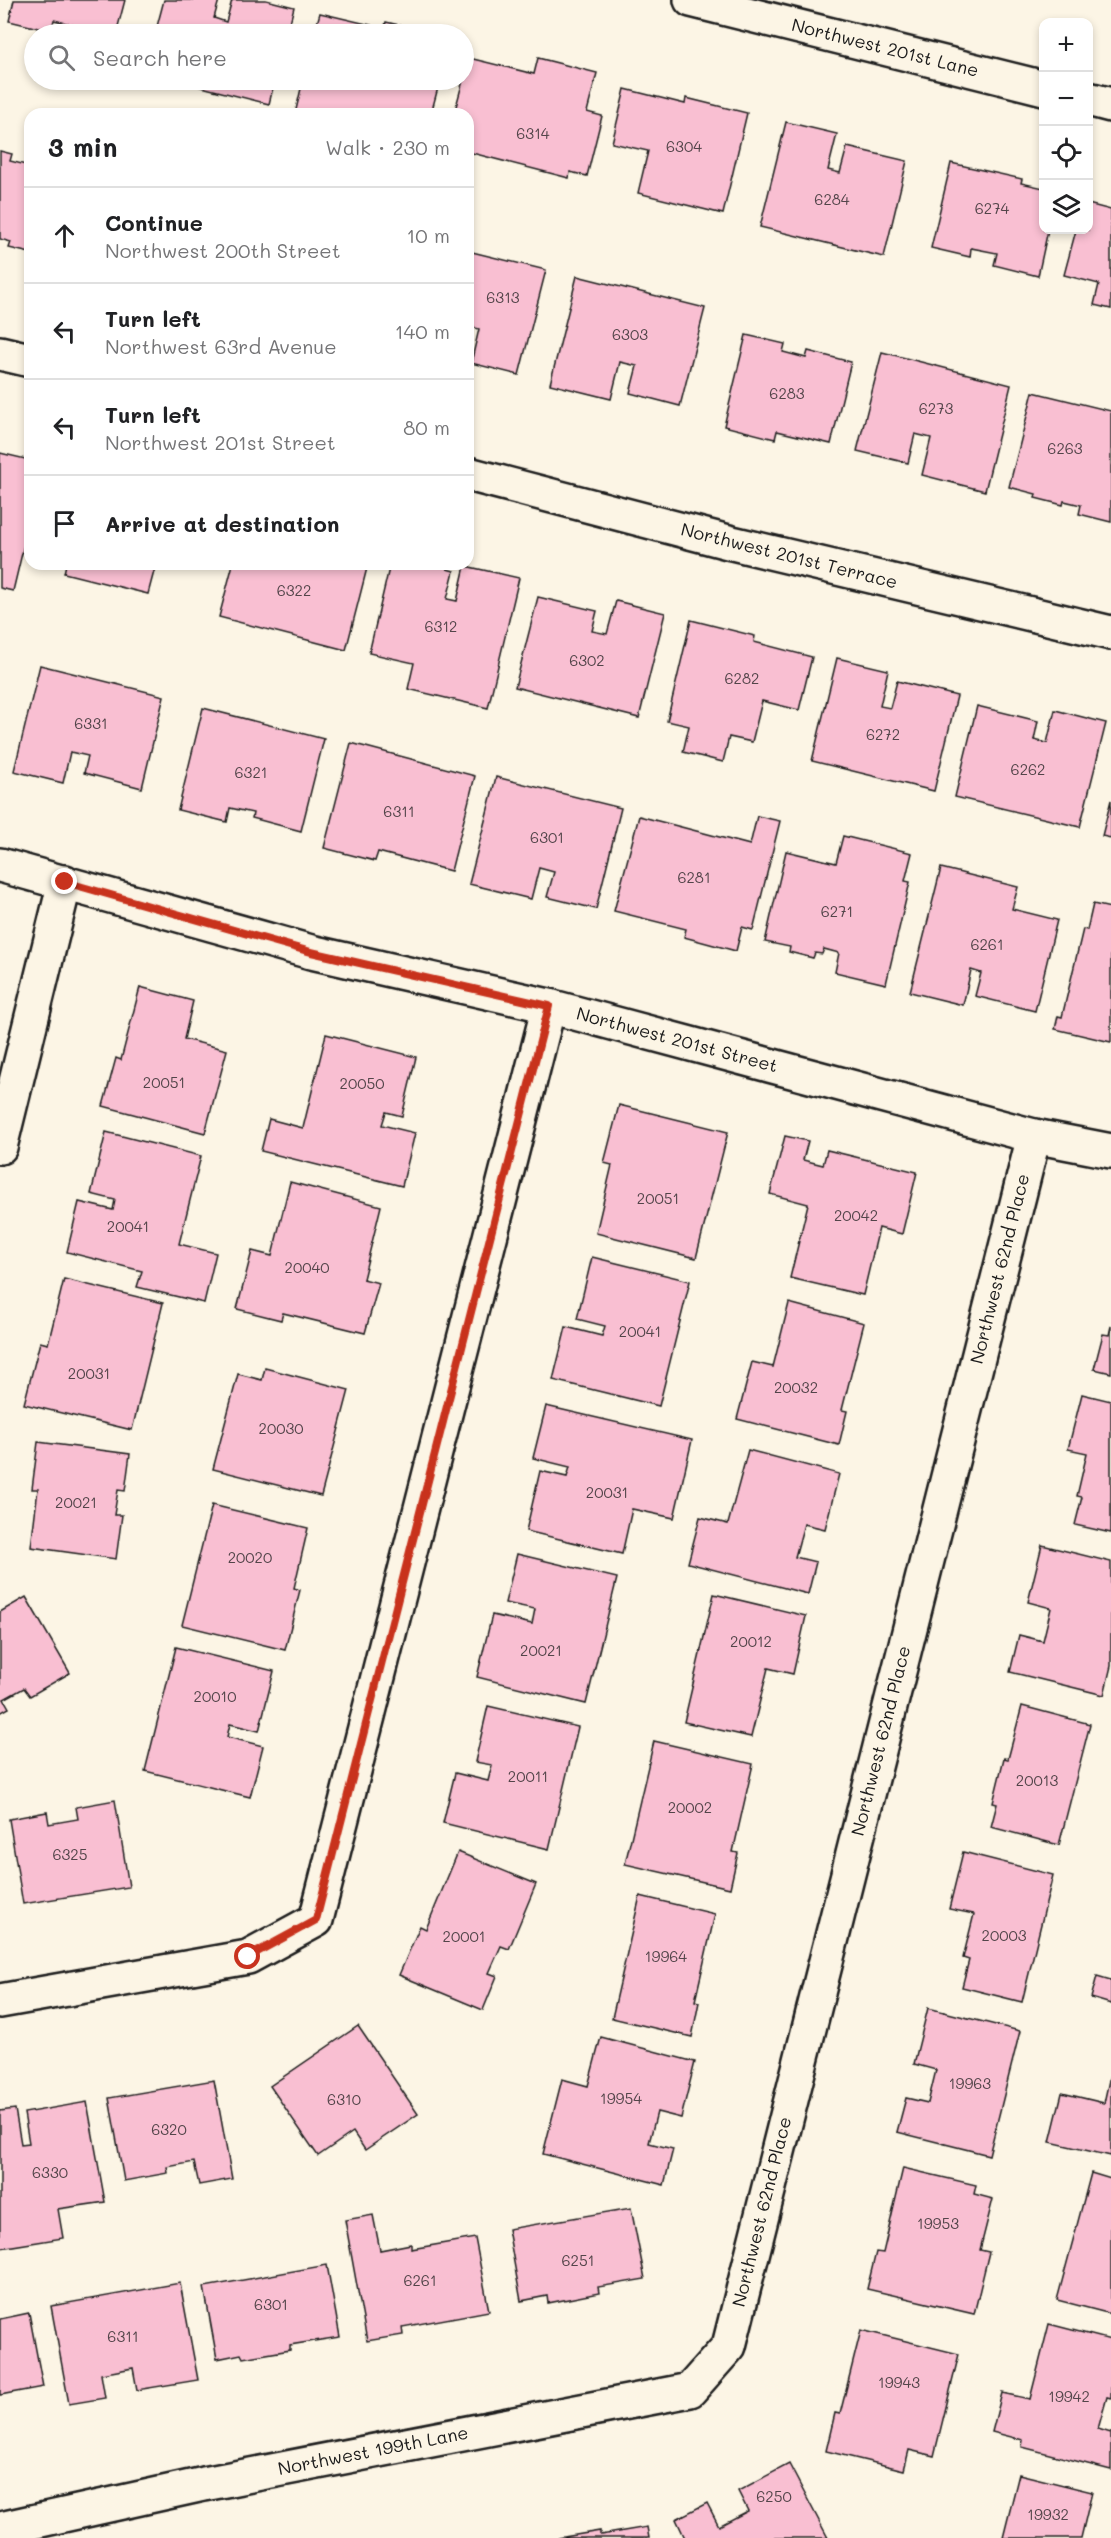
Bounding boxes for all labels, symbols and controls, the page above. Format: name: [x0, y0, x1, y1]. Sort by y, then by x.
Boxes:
street label: Northwest 201st Lane: [789, 12, 981, 82]
map controls: [1039, 18, 1093, 234]
button: +: [1039, 18, 1093, 72]
search box: [24, 24, 474, 90]
icon: search: [45, 41, 78, 74]
text: Search here: [93, 43, 227, 72]
button: −: [1039, 72, 1093, 126]
house number: 6314: [516, 123, 550, 143]
button: locate: [1039, 126, 1093, 180]
text: 3 min: [48, 130, 117, 164]
text: Walk · 230 m: [325, 134, 450, 160]
house number: 6304: [666, 136, 702, 156]
button: layers: [1039, 180, 1093, 234]
house number: 6284: [814, 189, 850, 209]
house number: 6274: [975, 198, 1009, 218]
text: Continue: [105, 208, 203, 237]
icon: ahead: [48, 219, 81, 252]
text: 10 m: [406, 222, 450, 248]
text: Northwest 200th Street: [105, 237, 341, 263]
house number: 6313: [486, 287, 520, 307]
text: Turn left: [105, 304, 201, 333]
icon: left: [48, 315, 81, 348]
text: 140 m: [395, 318, 450, 344]
house number: 6303: [612, 324, 648, 344]
text: Northwest 63rd Avenue: [105, 333, 337, 359]
house number: 6283: [769, 383, 805, 403]
house number: 6273: [919, 398, 953, 418]
text: Turn left: [105, 400, 201, 429]
icon: left: [48, 411, 81, 444]
text: 80 m: [403, 414, 450, 440]
text: Northwest 201st Street: [105, 429, 336, 455]
house number: 6263: [1047, 438, 1083, 458]
icon: arrive: [48, 507, 81, 540]
text: Arrive at destination: [105, 509, 340, 538]
street label: Northwest 201st Terrace: [678, 516, 900, 594]
house number: 6322: [277, 580, 311, 600]
house number: 6312: [425, 616, 457, 636]
house number: 6302: [569, 650, 605, 670]
house number: 6282: [725, 668, 759, 688]
house number: 6331: [74, 713, 108, 733]
house number: 6272: [866, 724, 900, 744]
house number: 6262: [1011, 759, 1045, 779]
house number: 6321: [235, 762, 267, 782]
house number: 6311: [383, 801, 415, 821]
house number: 6301: [530, 827, 564, 847]
house number: 6281: [677, 867, 711, 887]
route end: [51, 868, 77, 894]
house number: 6271: [821, 901, 853, 921]
house number: 6261: [970, 934, 1004, 954]
street label: Northwest 201st Street: [574, 1001, 781, 1077]
house number: 20051: [143, 1072, 185, 1092]
house number: 20050: [340, 1073, 384, 1093]
street label: Northwest 62nd Place: [964, 1171, 1034, 1366]
house number: 20051: [637, 1188, 679, 1208]
house number: 20042: [834, 1205, 878, 1225]
house number: 20041: [107, 1216, 149, 1236]
house number: 20040: [285, 1257, 329, 1277]
house number: 20041: [619, 1321, 661, 1341]
house number: 20031: [68, 1363, 110, 1383]
house number: 20032: [774, 1377, 818, 1397]
house number: 20030: [259, 1418, 303, 1438]
house number: 20031: [586, 1482, 628, 1502]
house number: 20021: [55, 1492, 97, 1512]
house number: 20020: [228, 1547, 272, 1567]
house number: 20012: [730, 1631, 772, 1651]
house number: 20021: [520, 1640, 562, 1660]
street label: Northwest 62nd Place: [845, 1643, 915, 1838]
house number: 20010: [194, 1686, 236, 1706]
house number: 20011: [508, 1766, 548, 1786]
house number: 20013: [1016, 1770, 1058, 1790]
house number: 20002: [668, 1797, 712, 1817]
house number: 6325: [53, 1844, 87, 1864]
house number: 20003: [982, 1925, 1027, 1945]
house number: 20001: [443, 1926, 485, 1946]
route start: [234, 1943, 260, 1969]
house number: 19964: [645, 1946, 687, 1966]
house number: 19963: [949, 2073, 991, 2093]
house number: 19954: [600, 2088, 642, 2108]
house number: 6310: [327, 2089, 361, 2109]
street label: Northwest 62nd Place: [726, 2114, 796, 2309]
house number: 6320: [151, 2119, 187, 2139]
house number: 6330: [32, 2162, 68, 2182]
house number: 19953: [917, 2213, 959, 2233]
house number: 6251: [562, 2250, 594, 2270]
house number: 6261: [403, 2270, 437, 2290]
house number: 6301: [254, 2294, 288, 2314]
house number: 6311: [107, 2326, 139, 2346]
house number: 19943: [878, 2372, 920, 2392]
house number: 19942: [1048, 2386, 1090, 2406]
street label: Northwest 199th Lane: [276, 2420, 470, 2480]
house number: 6250: [756, 2486, 792, 2506]
house number: 19932: [1027, 2504, 1069, 2524]

